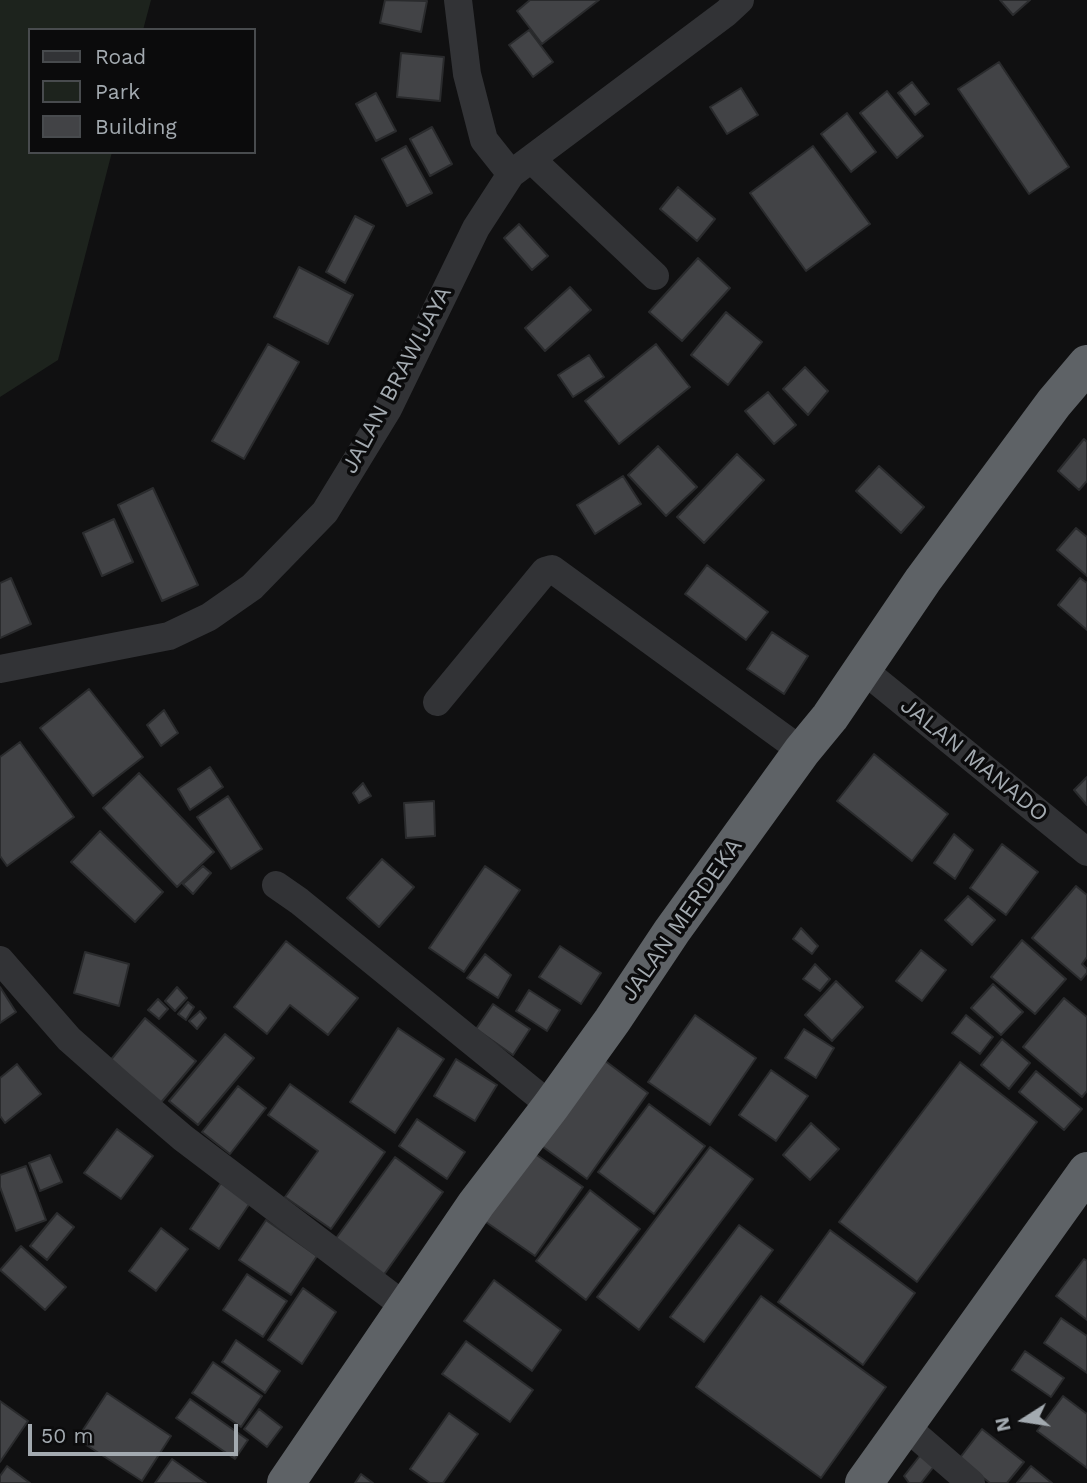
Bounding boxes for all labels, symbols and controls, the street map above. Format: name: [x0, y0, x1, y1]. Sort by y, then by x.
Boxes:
legend: [28, 28, 256, 154]
text: Road: [95, 44, 146, 69]
text: Park: [95, 79, 140, 104]
text: Building: [95, 114, 177, 139]
street label: JALAN BRAWIJAYA: [336, 282, 458, 478]
street label: JALAN MANADO: [895, 692, 1053, 828]
street label: JALAN MERDEKA: [615, 833, 749, 1007]
north arrow: [989, 1385, 1059, 1455]
scale bar: [32, 1410, 242, 1454]
text: N: [990, 1415, 1016, 1434]
text: 50 m: [41, 1423, 93, 1448]

